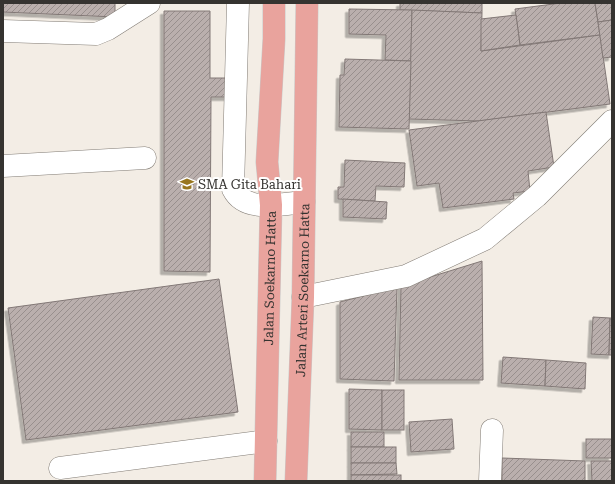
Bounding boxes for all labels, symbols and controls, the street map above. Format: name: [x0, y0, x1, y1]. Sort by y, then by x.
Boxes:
school or university icon: SMA Gita Bahari: [179, 176, 195, 192]
place label: SMA Gita Bahari: [198, 177, 301, 192]
street label: Jalan Arteri Soekarno Hatta: [292, 203, 312, 377]
street label: Jalan Soekarno Hatta: [260, 211, 278, 345]

